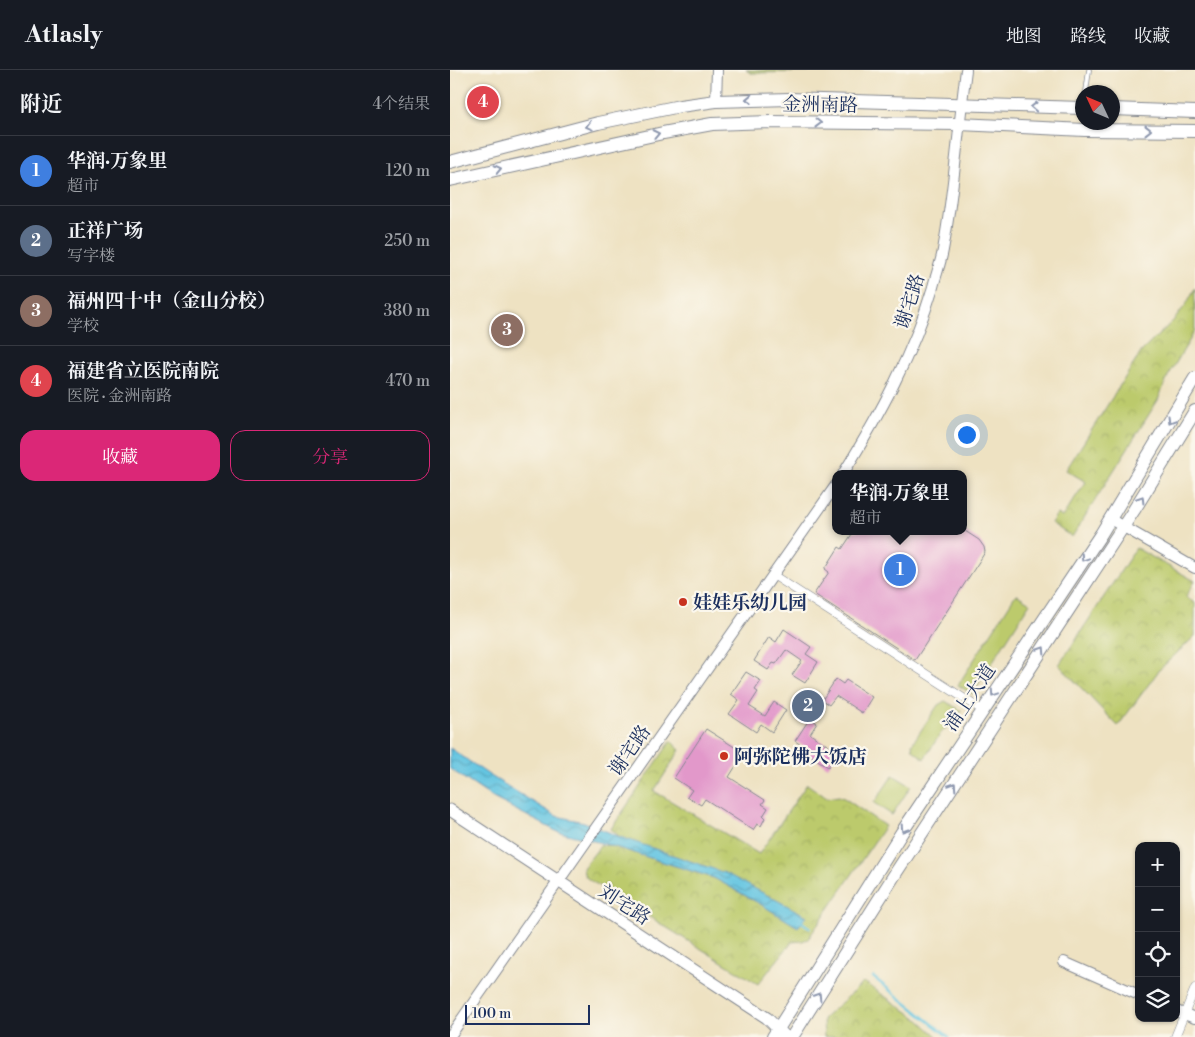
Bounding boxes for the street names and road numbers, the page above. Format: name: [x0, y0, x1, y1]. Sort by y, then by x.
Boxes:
street label: 金洲南路: [782, 92, 858, 118]
street label: 谢宅路: [890, 270, 930, 332]
street label: 浦上大道: [939, 659, 1001, 736]
street label: 谢宅路: [604, 720, 656, 781]
street label: 刘宅路: [594, 879, 655, 930]

